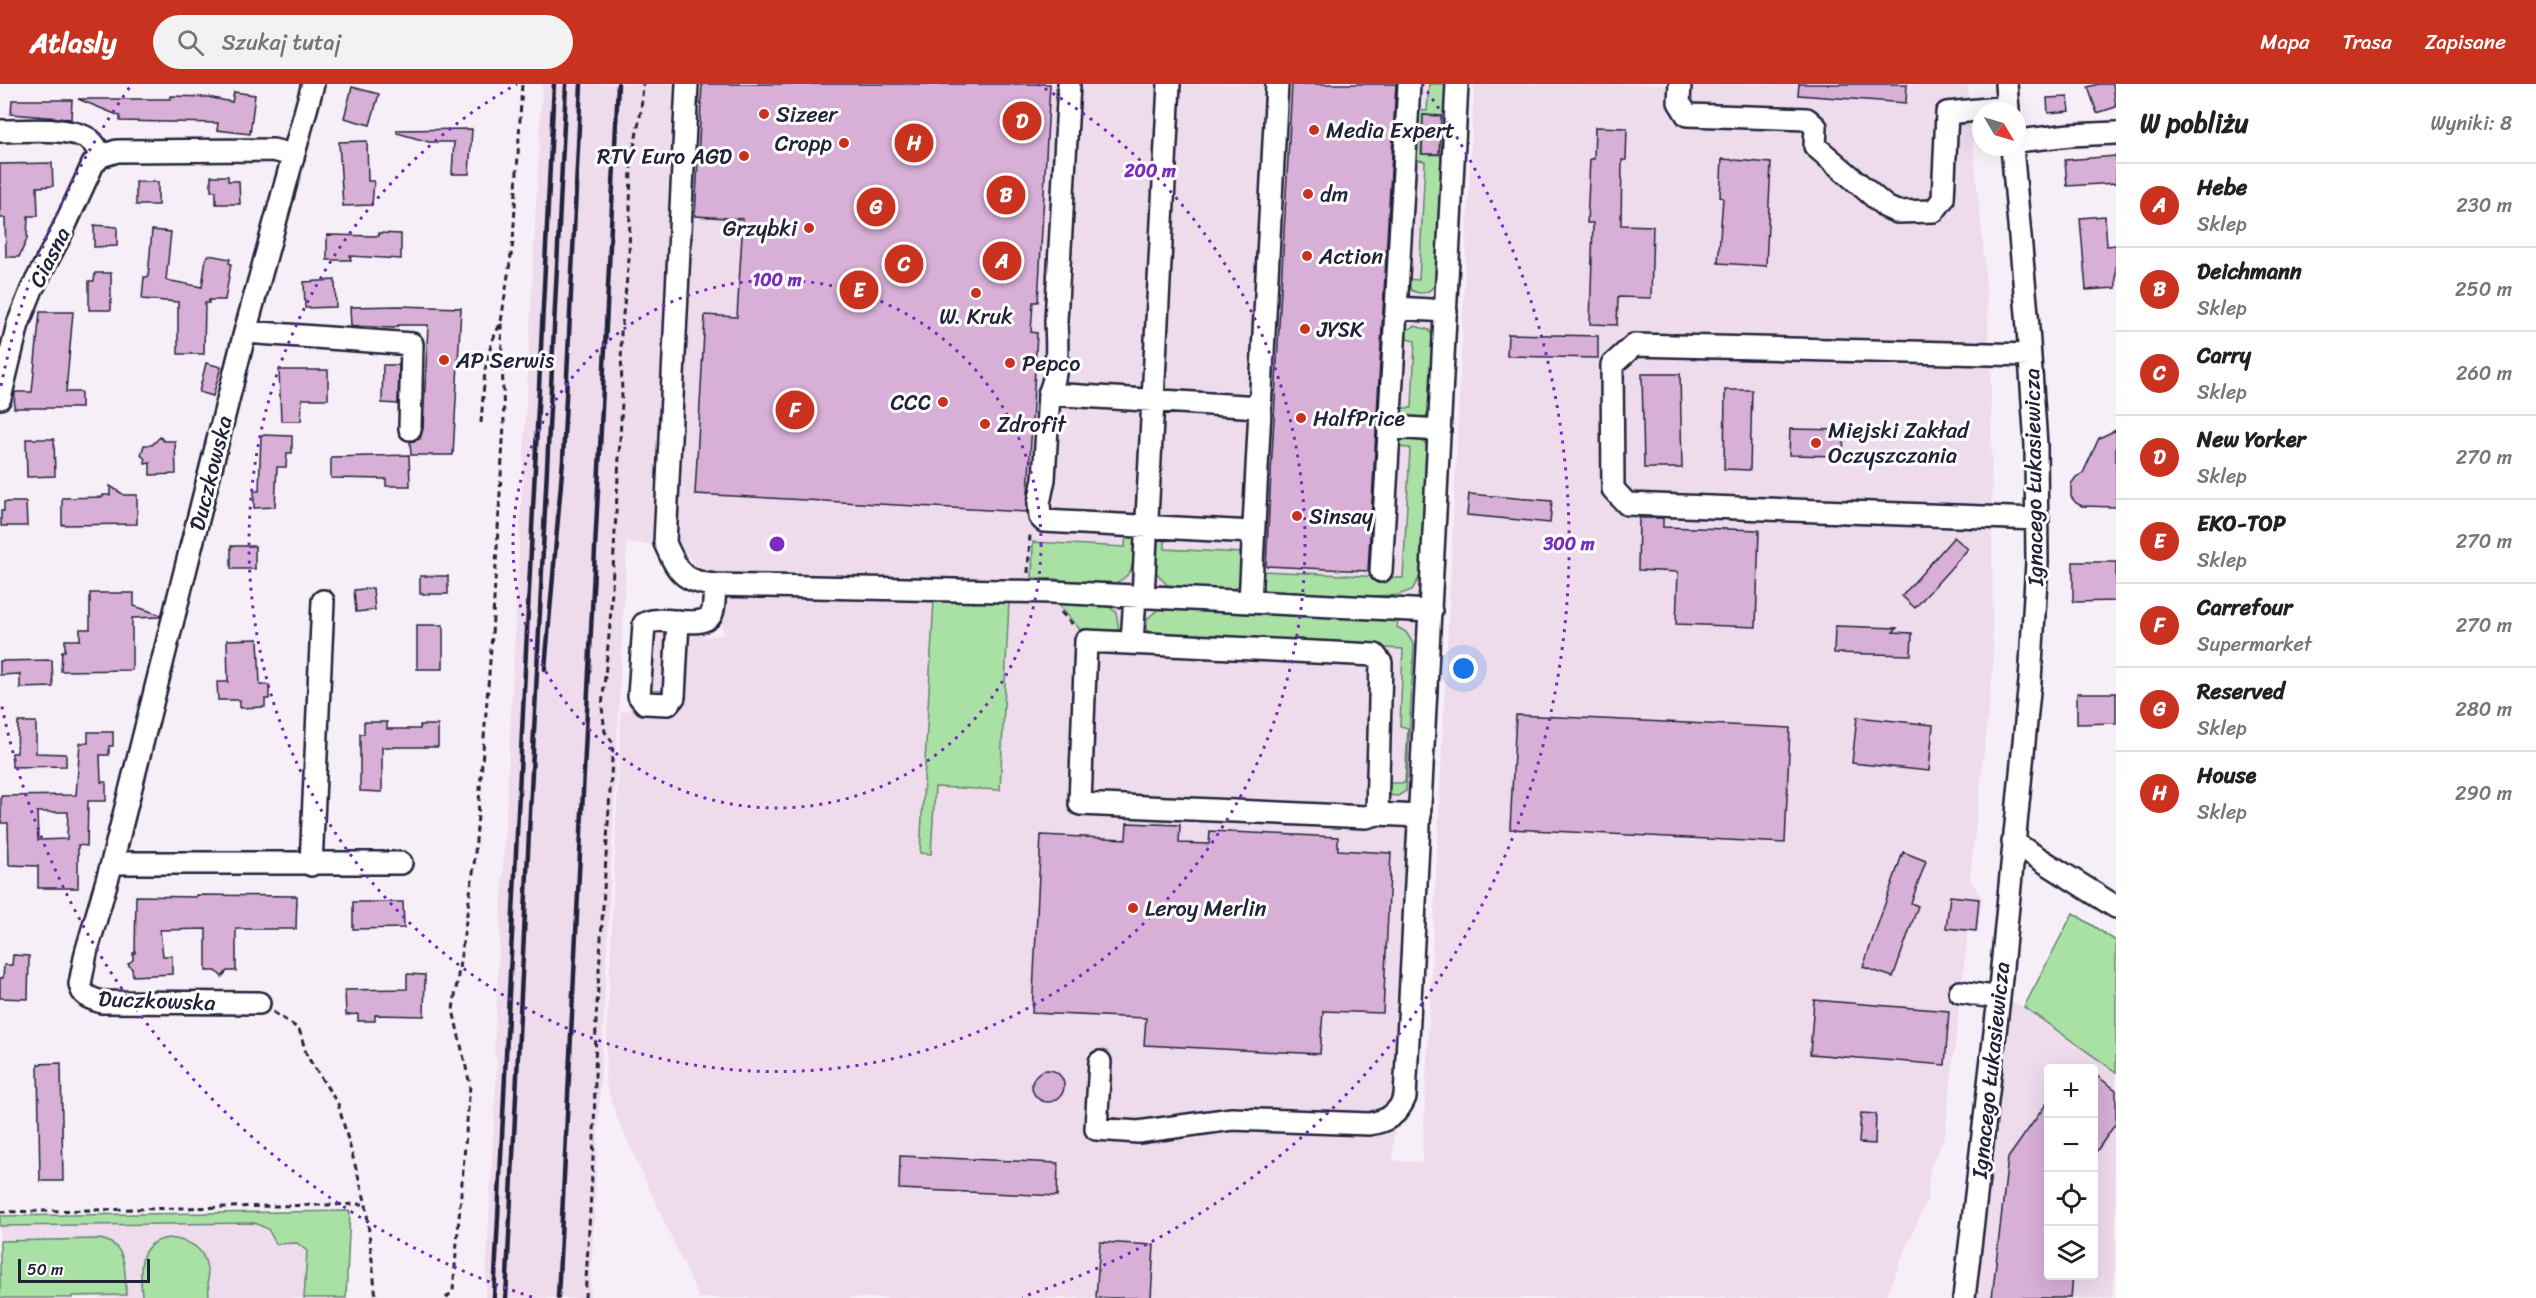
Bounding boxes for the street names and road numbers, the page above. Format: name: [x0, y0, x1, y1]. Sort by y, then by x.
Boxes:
street label: Ciasna: [18, 220, 81, 295]
street label: Ignacego Łukasiewicza: [2012, 368, 2055, 587]
street label: Duczkowska: [177, 411, 244, 535]
street label: Ignacego Łukasiewicza: [1960, 960, 2021, 1181]
street label: Duczkowska: [98, 979, 216, 1022]

